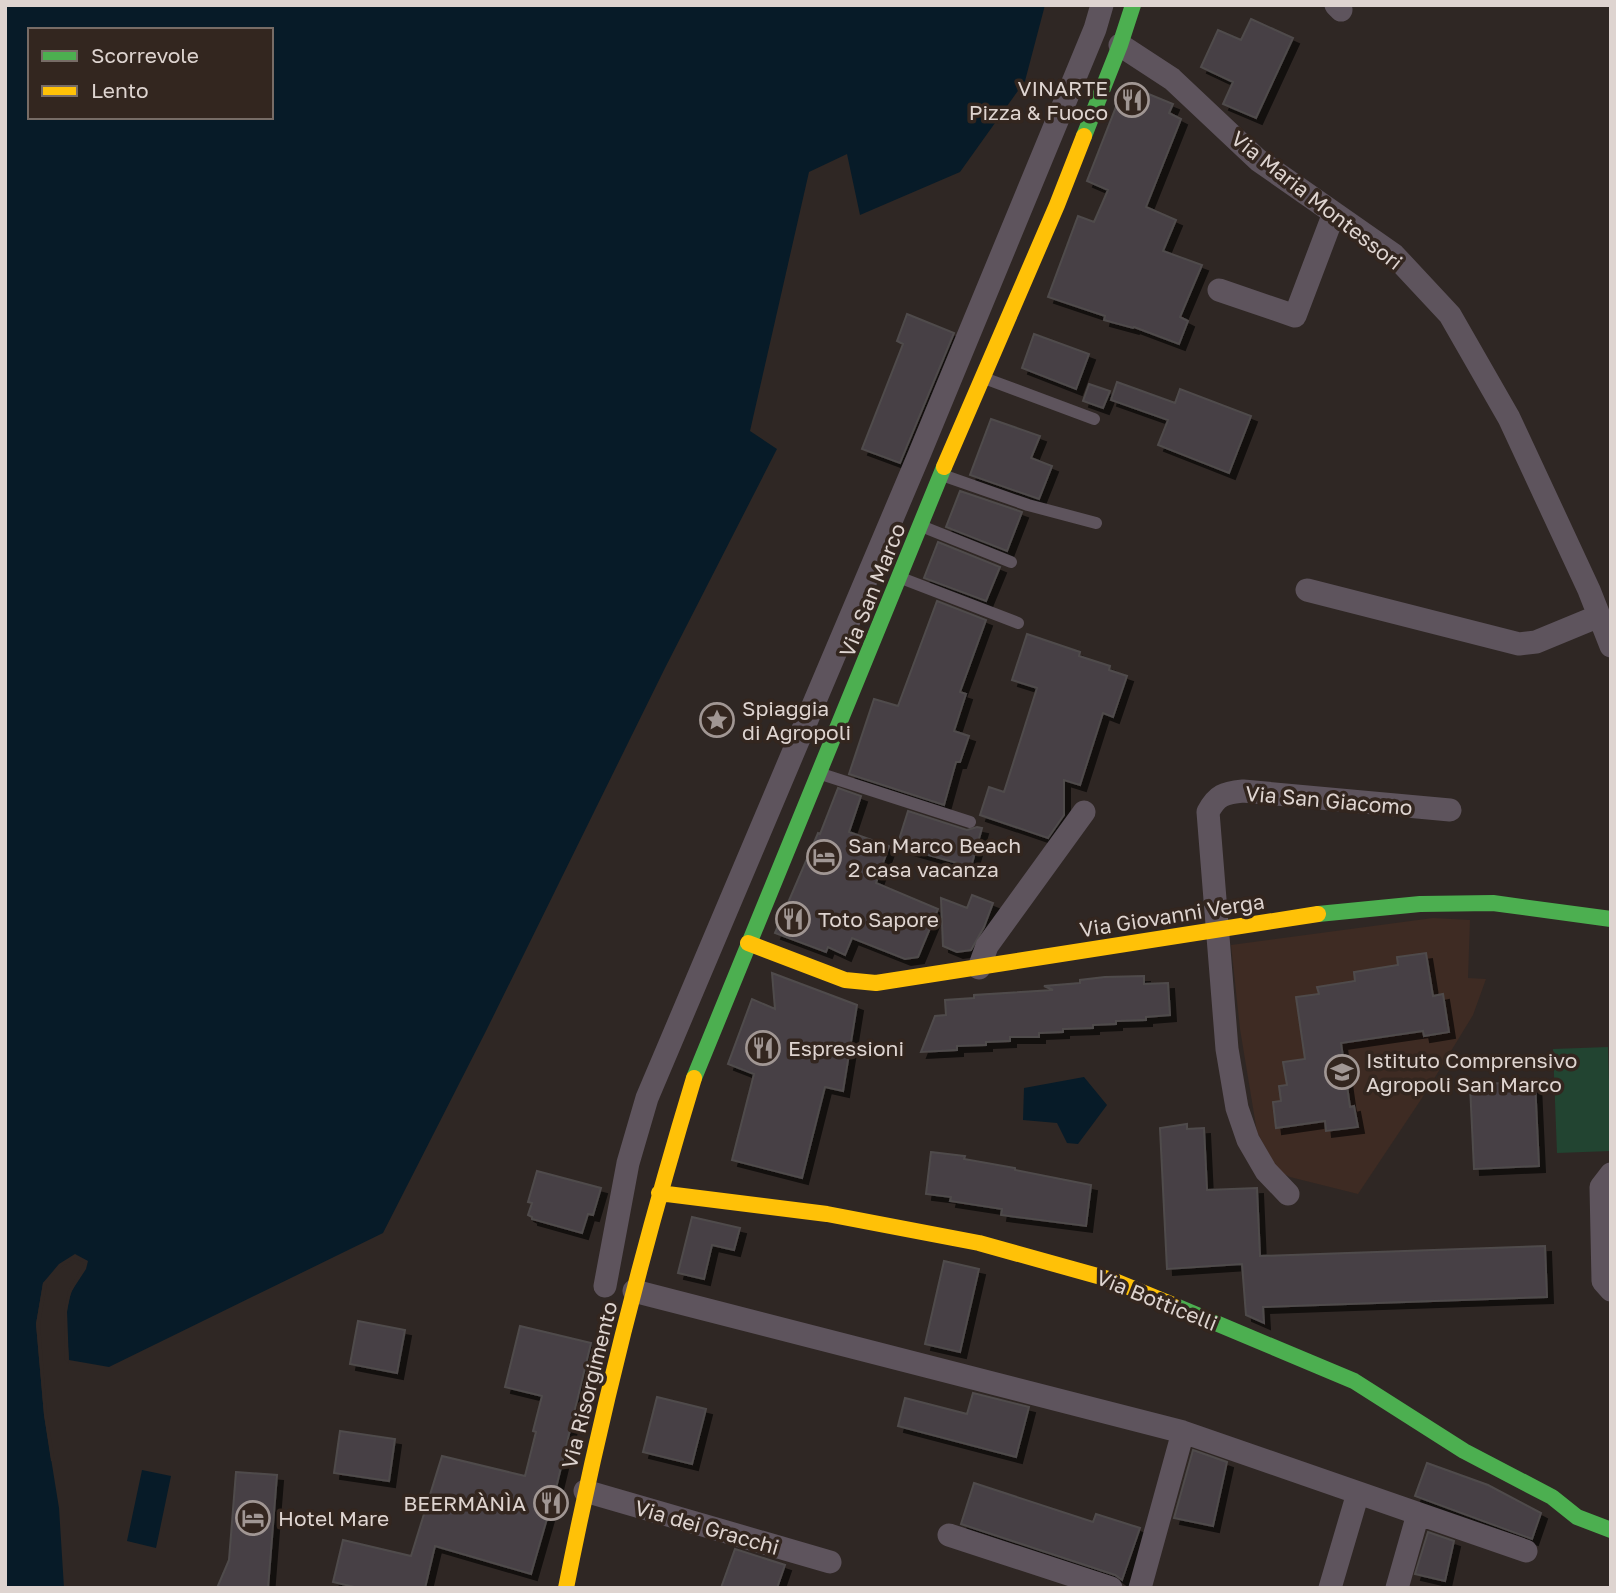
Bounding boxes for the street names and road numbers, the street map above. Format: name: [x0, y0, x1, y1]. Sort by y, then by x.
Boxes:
street label: Via Maria Montessori: [1226, 125, 1408, 275]
street label: Via San Marco: [833, 519, 911, 661]
street label: Via San Giacomo: [1244, 780, 1414, 820]
street label: Via Giovanni Verga: [1078, 888, 1266, 942]
street label: Via Botticelli: [1093, 1264, 1221, 1336]
street label: Via Risorgimento: [556, 1299, 622, 1471]
street label: Via dei Gracchi: [632, 1494, 782, 1560]

